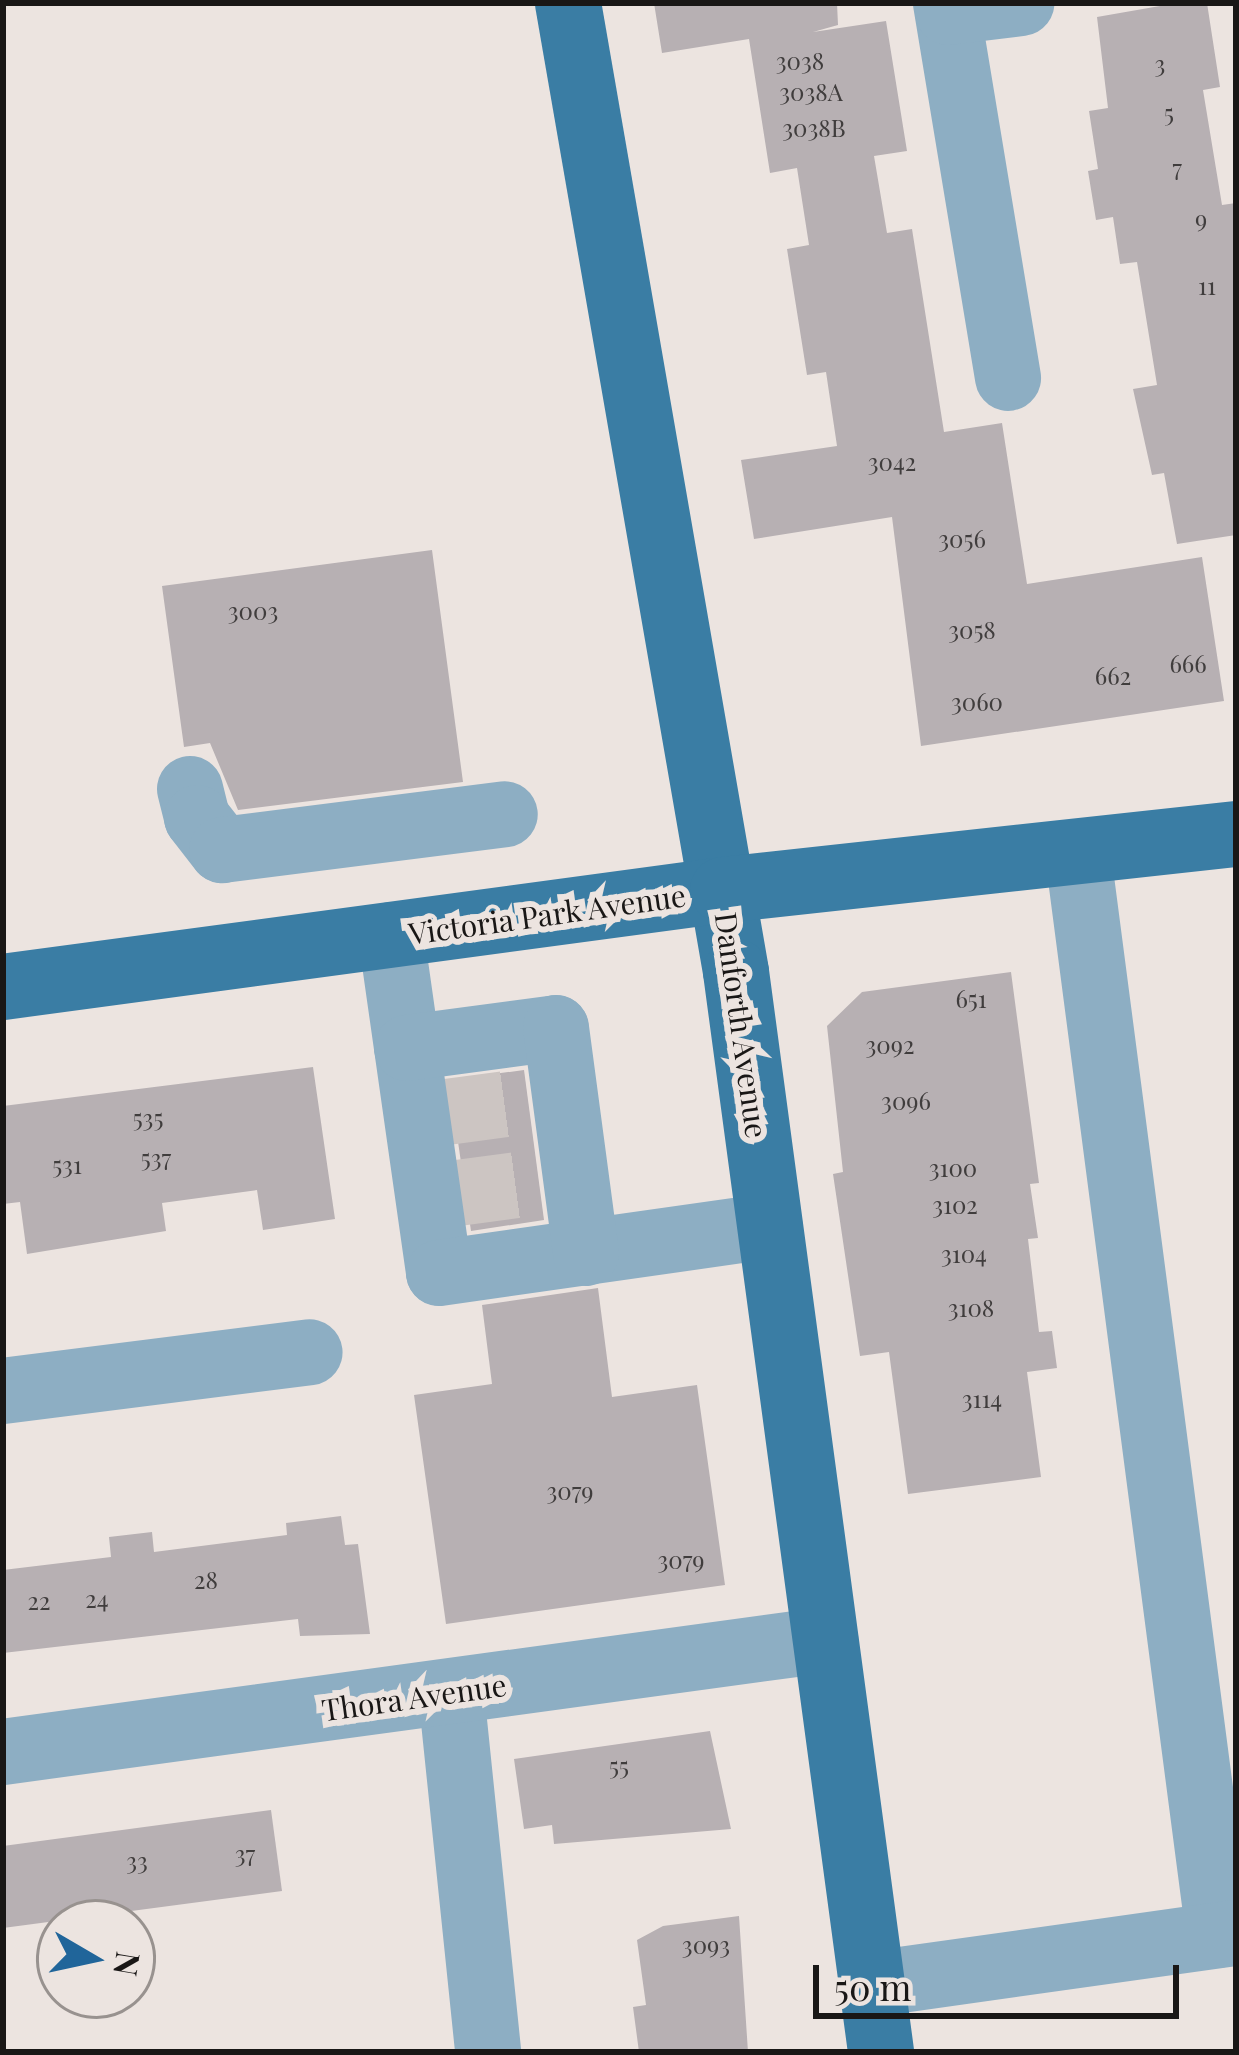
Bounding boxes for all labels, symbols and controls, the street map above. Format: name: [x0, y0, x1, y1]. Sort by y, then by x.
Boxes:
house number: 3038: [776, 47, 824, 75]
house number: 3: [1155, 50, 1165, 78]
house number: 3038A: [779, 78, 843, 106]
house number: 5: [1164, 99, 1174, 127]
house number: 3038B: [782, 114, 846, 142]
house number: 7: [1172, 154, 1182, 182]
house number: 9: [1195, 205, 1207, 233]
house number: 11: [1198, 272, 1216, 300]
house number: 3042: [868, 448, 916, 476]
house number: 3056: [938, 525, 986, 553]
house number: 3003: [228, 597, 278, 625]
house number: 3058: [948, 616, 996, 644]
house number: 666: [1169, 650, 1207, 678]
house number: 662: [1095, 662, 1131, 690]
house number: 3060: [951, 688, 1003, 716]
street label: Victoria Park Avenue: [405, 877, 689, 951]
street label: Danforth Avenue: [708, 909, 776, 1141]
house number: 651: [955, 985, 987, 1013]
house number: 3092: [866, 1031, 914, 1059]
house number: 3096: [881, 1087, 931, 1115]
house number: 535: [133, 1104, 163, 1132]
house number: 537: [141, 1144, 171, 1172]
house number: 531: [52, 1151, 82, 1179]
house number: 3100: [929, 1154, 977, 1182]
house number: 3102: [932, 1191, 978, 1219]
house number: 3104: [941, 1240, 987, 1268]
house number: 3108: [948, 1294, 994, 1322]
house number: 3114: [962, 1385, 1002, 1413]
house number: 3079: [546, 1477, 594, 1505]
house number: 3079: [657, 1546, 705, 1574]
house number: 28: [194, 1566, 218, 1594]
house number: 24: [85, 1585, 109, 1613]
house number: 22: [28, 1587, 50, 1615]
street label: Thora Avenue: [319, 1666, 509, 1728]
house number: 55: [609, 1752, 629, 1780]
house number: 37: [235, 1840, 255, 1868]
house number: 33: [126, 1847, 148, 1875]
north arrow: [36, 1899, 156, 2019]
house number: 3093: [682, 1931, 730, 1959]
scale bar: [819, 1941, 1185, 2015]
text: N: [105, 1949, 152, 1979]
text: 50 m: [834, 1962, 911, 2010]

